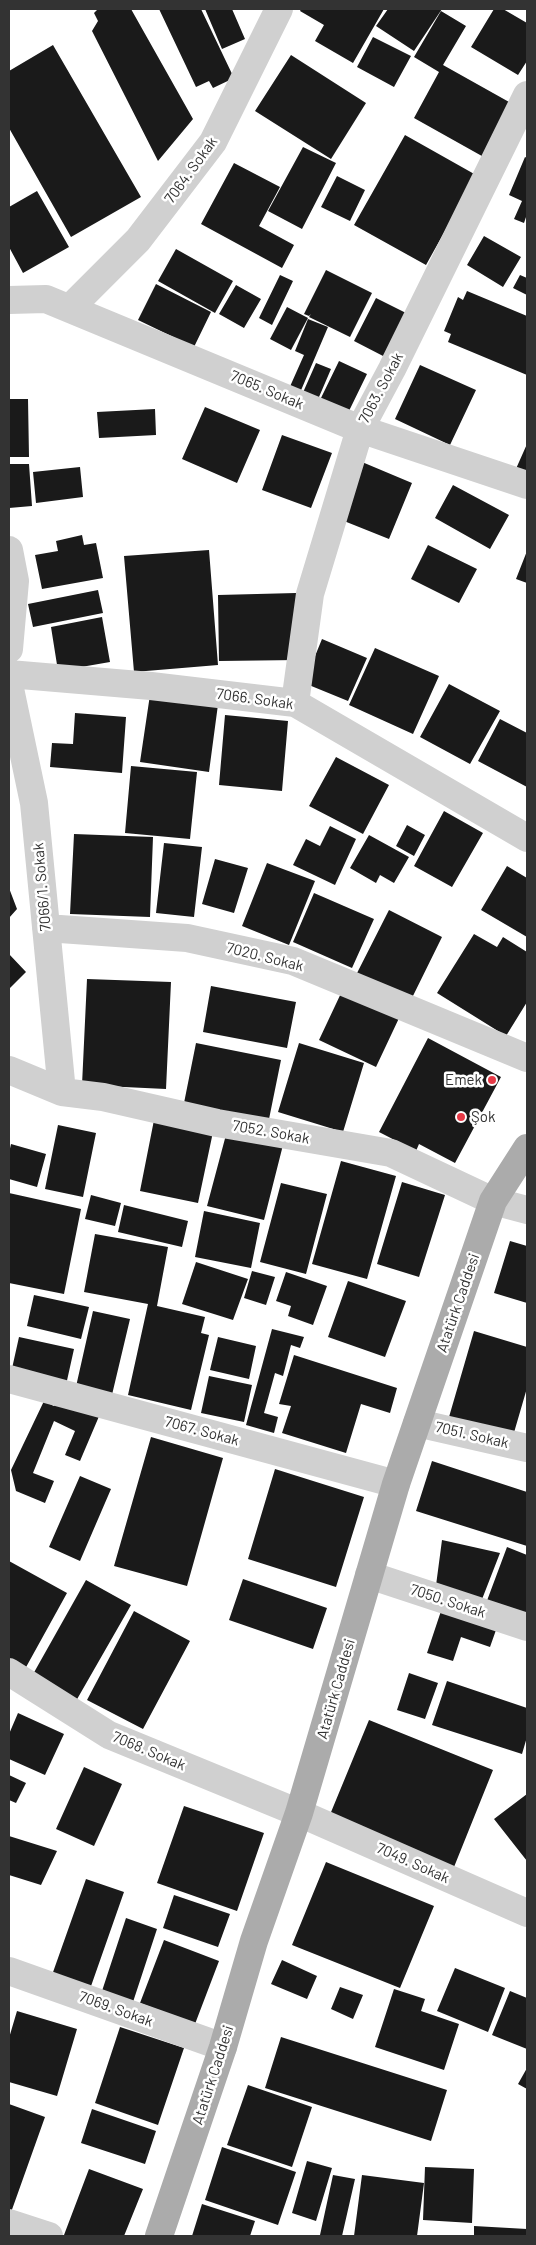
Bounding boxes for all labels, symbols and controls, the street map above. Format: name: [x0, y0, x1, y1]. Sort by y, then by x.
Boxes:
street label: 7064. Sokak: [161, 133, 221, 207]
street label: 7063. Sokak: [355, 349, 407, 427]
street label: 7065. Sokak: [228, 367, 306, 413]
street label: 7066. Sokak: [215, 685, 295, 713]
street label: 7066/1. Sokak: [29, 842, 55, 932]
street label: 7020. Sokak: [225, 939, 305, 975]
place label: Emek: [445, 1071, 482, 1089]
marker: Emek: [486, 1074, 498, 1086]
place label: Şok: [471, 1108, 495, 1126]
marker: Şok: [455, 1111, 467, 1123]
street label: 7052. Sokak: [231, 1116, 311, 1148]
street label: Atatürk Caddesi: [433, 1251, 483, 1355]
street label: 7067. Sokak: [163, 1412, 241, 1450]
street label: 7051. Sokak: [434, 1418, 510, 1452]
street label: 7050. Sokak: [408, 1580, 488, 1622]
street label: Atatürk Caddesi: [313, 1637, 359, 1741]
street label: 7068. Sokak: [110, 1728, 188, 1774]
street label: 7049. Sokak: [374, 1839, 452, 1887]
street label: 7069. Sokak: [76, 1987, 156, 2031]
street label: Atatürk Caddesi: [188, 2023, 238, 2127]

